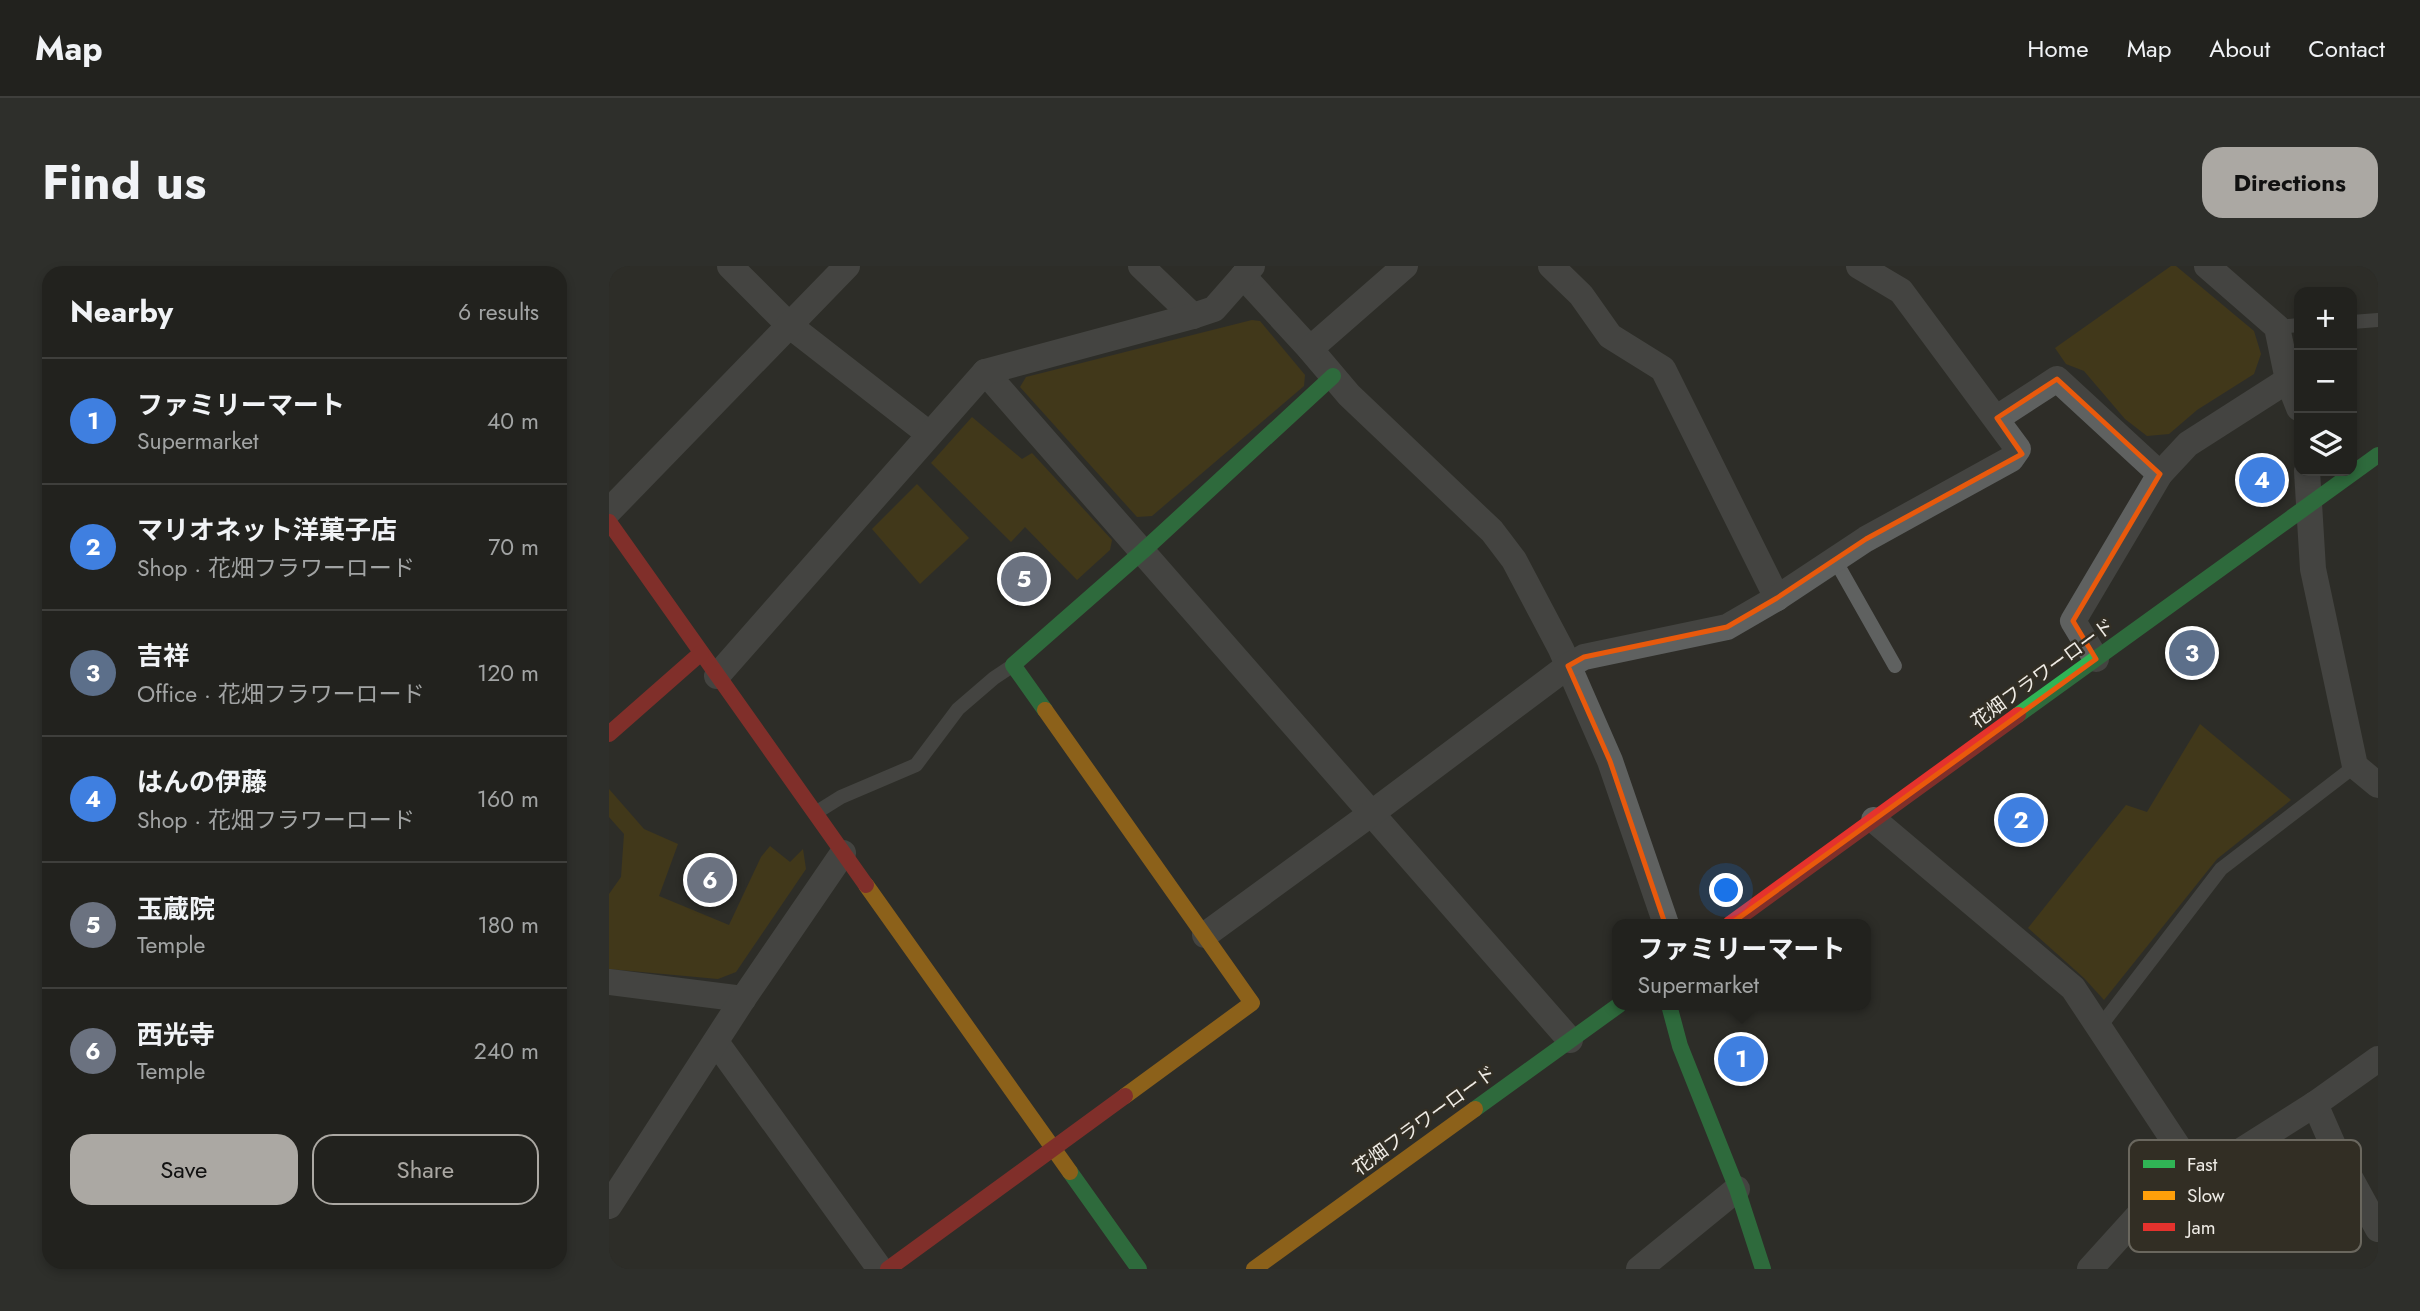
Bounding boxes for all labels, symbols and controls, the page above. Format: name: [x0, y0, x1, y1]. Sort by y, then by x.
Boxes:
text: Map: [35, 25, 103, 72]
text: Home: [2027, 31, 2089, 66]
text: Map: [2127, 31, 2171, 66]
text: About: [2209, 31, 2270, 66]
text: Contact: [2308, 31, 2385, 66]
text: Find us: [42, 147, 206, 217]
button: Directions: [2202, 147, 2378, 218]
map controls: [2294, 287, 2357, 476]
button: +: [2294, 287, 2357, 350]
text: Nearby: [70, 290, 173, 333]
text: 6 results: [458, 295, 539, 329]
button: −: [2294, 350, 2357, 413]
text: ファミリーマート: [137, 386, 345, 424]
text: 1: [87, 404, 99, 438]
text: 40 m: [487, 404, 539, 438]
button: layers: [2294, 413, 2357, 476]
text: Supermarket: [137, 424, 259, 458]
pin: 4: [2239, 454, 2285, 506]
text: マリオネット洋菓子店: [137, 511, 397, 549]
text: 2: [85, 530, 101, 564]
text: 70 m: [488, 530, 539, 564]
text: Shop · 花畑フラワーロード: [137, 551, 415, 585]
pin: 5: [1001, 553, 1047, 605]
street label: 花畑フラワーロード: [1965, 612, 2119, 735]
pin: 3: [2169, 627, 2215, 679]
text: 吉祥: [137, 637, 189, 675]
text: 3: [86, 656, 100, 690]
text: 120 m: [477, 656, 539, 690]
text: Office · 花畑フラワーロード: [137, 677, 425, 711]
text: はんの伊藤: [137, 763, 267, 801]
text: 4: [85, 782, 101, 816]
text: 160 m: [477, 782, 539, 816]
pin: 2: [1998, 794, 2044, 846]
text: Shop · 花畑フラワーロード: [137, 803, 415, 837]
pin: 6: [687, 854, 733, 906]
your location: [1709, 873, 1743, 907]
text: 玉蔵院: [137, 890, 215, 928]
text: 5: [86, 908, 100, 942]
text: 180 m: [477, 908, 539, 942]
popup: [1612, 919, 1871, 1010]
text: Temple: [137, 928, 205, 962]
text: ファミリーマート: [1637, 930, 1846, 968]
text: Supermarket: [1637, 968, 1759, 1002]
text: 西光寺: [137, 1016, 215, 1054]
pin: 1: [1718, 1033, 1764, 1085]
text: 6: [85, 1034, 101, 1068]
text: 240 m: [474, 1034, 539, 1068]
text: Temple: [137, 1054, 205, 1088]
street label: 花畑フラワーロード: [1347, 1059, 1501, 1182]
button: Save: [70, 1134, 298, 1205]
button: Share: [312, 1134, 539, 1205]
legend: [2129, 1140, 2361, 1252]
text: Fast: [2187, 1151, 2218, 1178]
text: Slow: [2187, 1182, 2225, 1209]
text: Jam: [2184, 1214, 2216, 1241]

